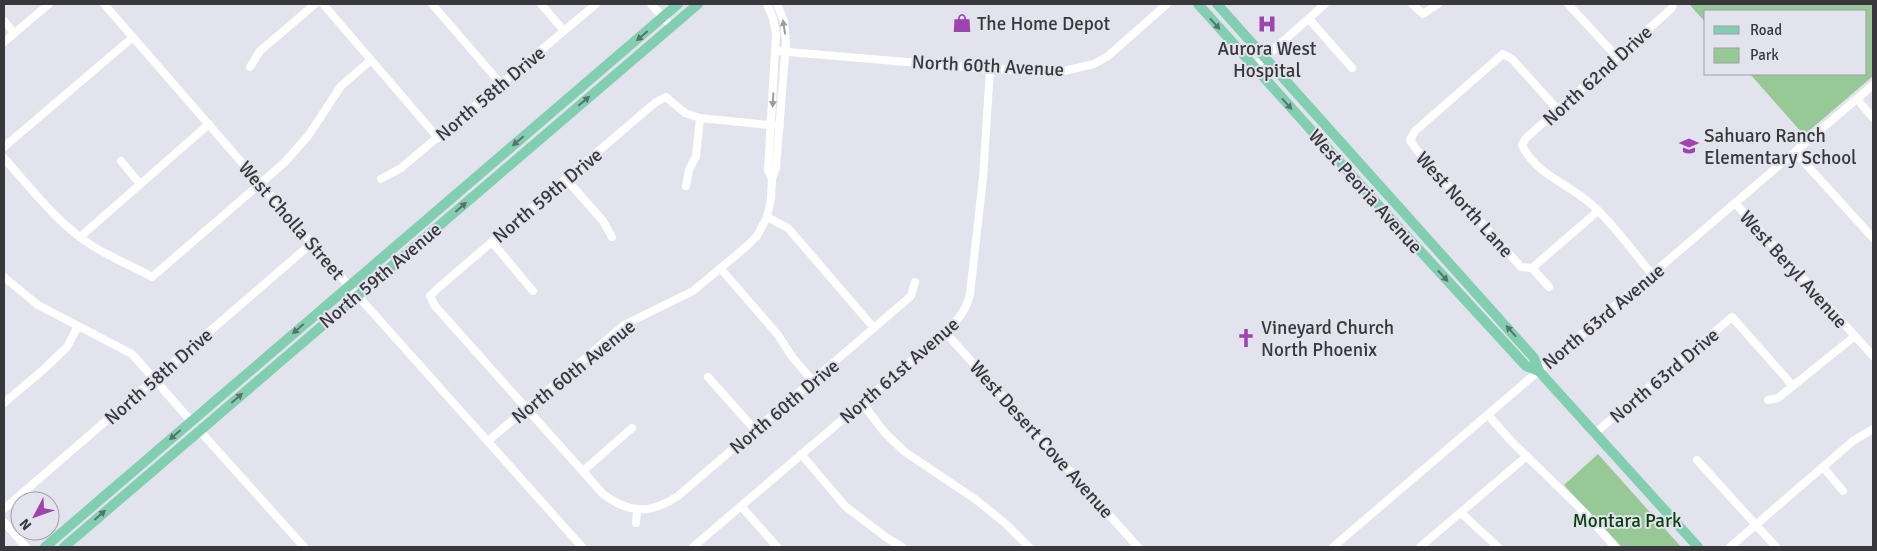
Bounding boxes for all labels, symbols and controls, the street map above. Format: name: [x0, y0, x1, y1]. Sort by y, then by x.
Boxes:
legend: [1704, 10, 1867, 75]
shop icon: The Home Depot: [951, 12, 973, 34]
place label: The Home Depot: [977, 12, 1111, 36]
hospital icon: Aurora West Hospital: [1256, 13, 1278, 35]
one-way arrow: [1210, 17, 1221, 30]
one-way arrow: [780, 19, 788, 35]
street label: North 62nd Drive: [1538, 20, 1657, 131]
text: Road: [1750, 21, 1782, 39]
one-way arrow: [635, 30, 648, 41]
place label: Aurora West Hospital: [1218, 37, 1317, 83]
street label: North 58th Drive: [431, 41, 550, 147]
text: Park: [1750, 46, 1779, 64]
street label: North 60th Avenue: [911, 50, 1065, 82]
one-way arrow: [768, 92, 776, 108]
one-way arrow: [577, 96, 590, 107]
one-way arrow: [1281, 97, 1293, 109]
street label: West Peoria Avenue: [1303, 124, 1428, 259]
place label: Sahuaro Ranch Elementary School: [1704, 124, 1857, 170]
school or university icon: Sahuaro Ranch Elementary School: [1678, 135, 1700, 157]
one-way arrow: [512, 136, 525, 147]
street label: North 59th Drive: [488, 143, 607, 249]
street label: West North Lane: [1410, 147, 1518, 263]
street label: West Cholla Street: [233, 156, 350, 285]
one-way arrow: [454, 201, 466, 213]
street label: West Beryl Avenue: [1734, 206, 1853, 334]
street label: North 59th Avenue: [315, 218, 447, 334]
street label: North 63rd Avenue: [1538, 259, 1670, 375]
one-way arrow: [1437, 270, 1449, 282]
street label: North 61st Avenue: [835, 312, 964, 429]
street label: North 60th Avenue: [507, 314, 640, 429]
place label: Vineyard Church North Phoenix: [1261, 316, 1394, 362]
street label: North 58th Drive: [100, 323, 218, 430]
one-way arrow: [293, 323, 305, 335]
street label: North 63rd Drive: [1605, 323, 1724, 428]
one-way arrow: [1505, 326, 1517, 338]
church icon: Vineyard Church North Phoenix: [1235, 327, 1257, 349]
street label: North 60th Drive: [725, 354, 844, 460]
street label: West Desert Cove Avenue: [964, 356, 1119, 524]
one-way arrow: [231, 393, 243, 404]
one-way arrow: [170, 429, 182, 441]
north arrow: [10, 491, 60, 541]
park label: Montara Park: [1572, 509, 1682, 533]
one-way arrow: [94, 510, 107, 521]
text: N: [16, 515, 35, 533]

